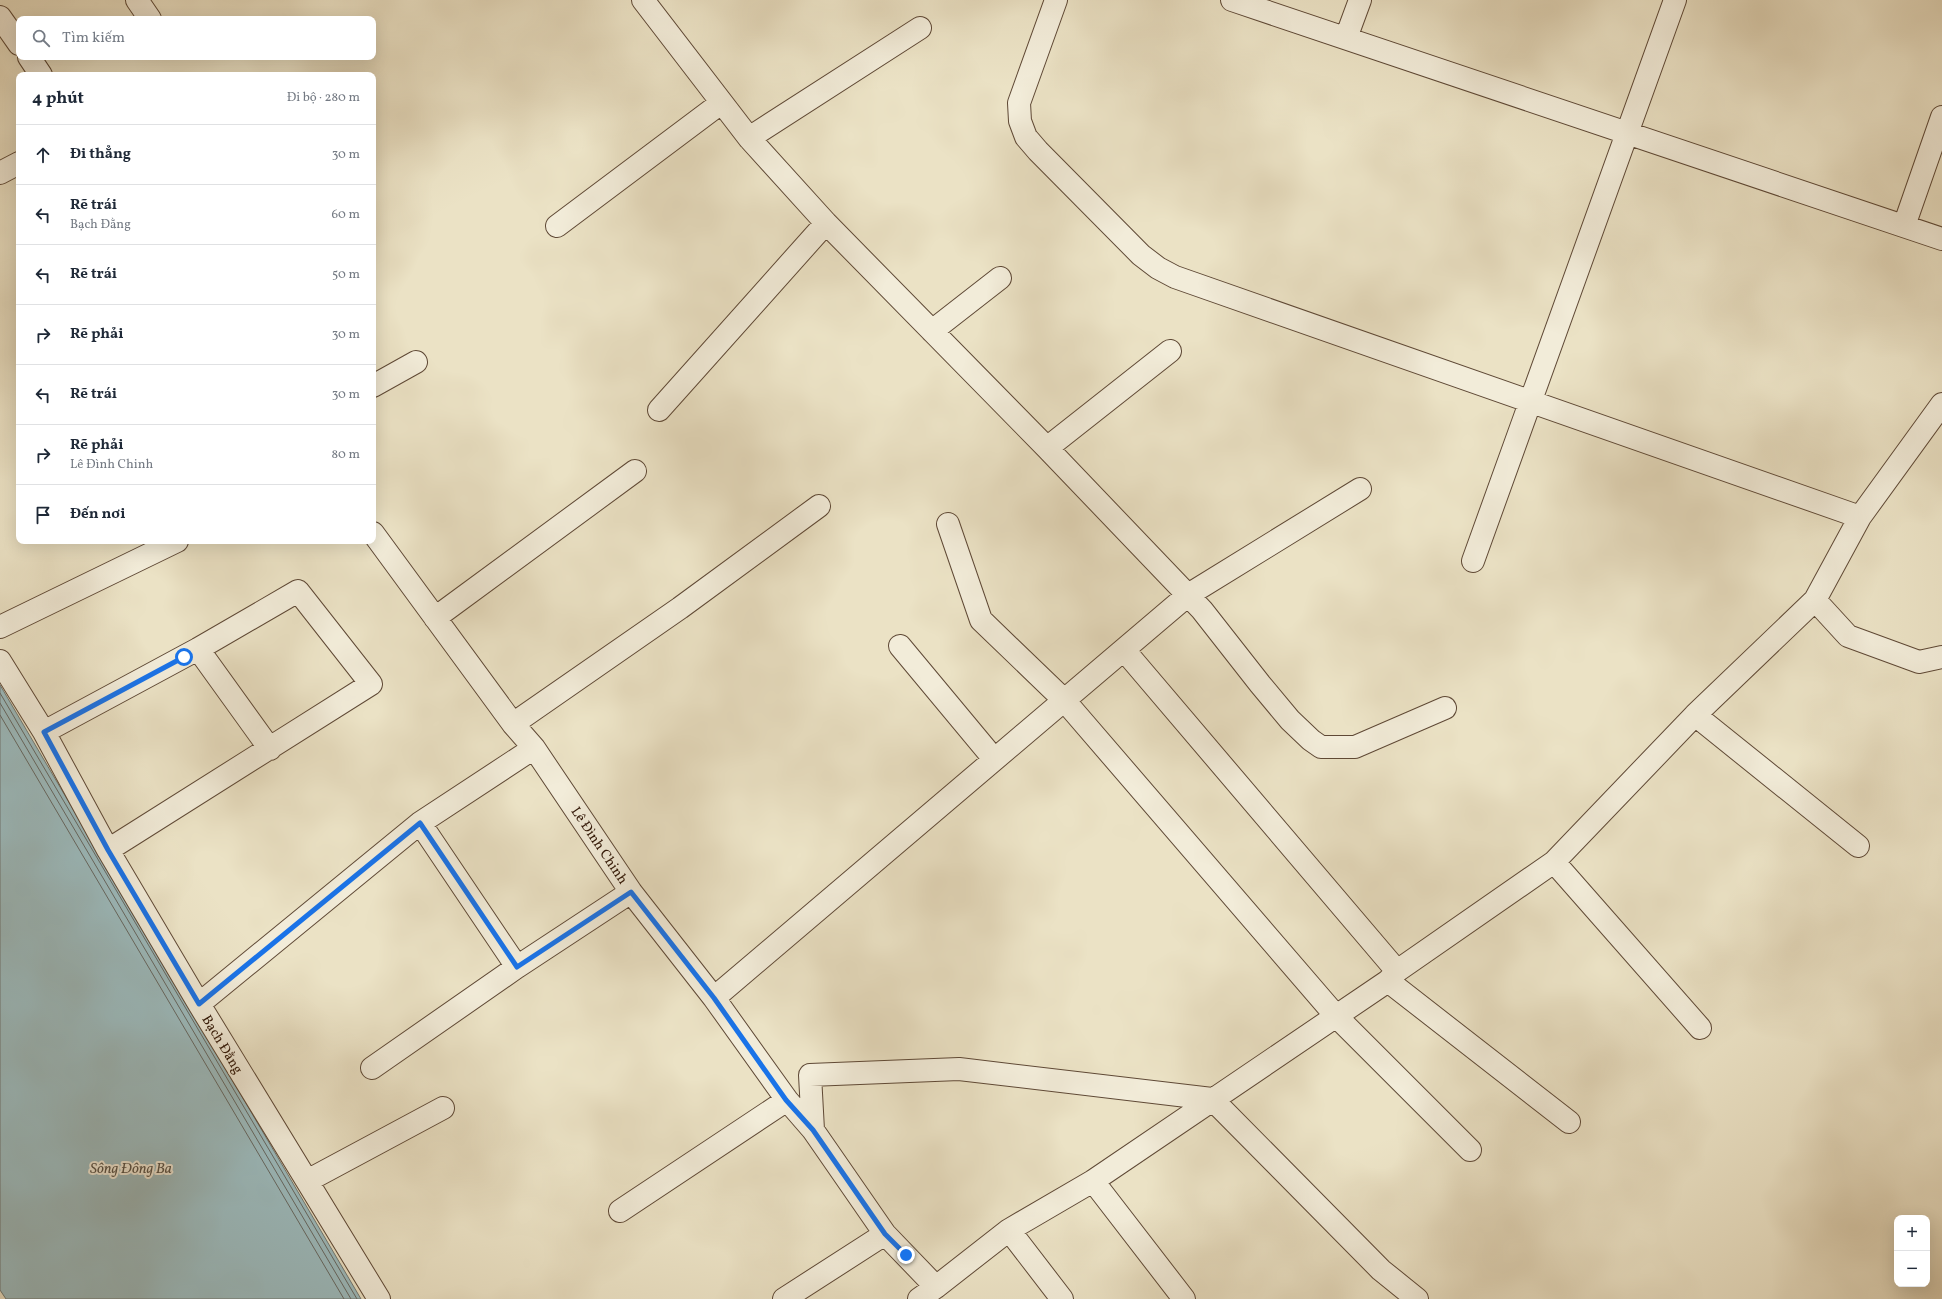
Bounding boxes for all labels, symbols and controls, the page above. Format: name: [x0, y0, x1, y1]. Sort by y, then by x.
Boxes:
search box: [16, 16, 376, 60]
icon: search: [30, 27, 52, 49]
text: Tìm kiếm: [62, 28, 125, 49]
text: 4 phút: [32, 87, 84, 110]
text: Đi bộ · 280 m: [287, 89, 360, 107]
icon: ahead: [32, 144, 54, 166]
text: Đi thẳng: [70, 144, 131, 165]
text: 30 m: [332, 146, 360, 164]
text: Rẽ trái: [70, 195, 117, 216]
icon: left: [32, 204, 54, 226]
text: 60 m: [332, 206, 360, 224]
text: Bạch Đằng: [70, 216, 131, 234]
icon: left: [32, 264, 54, 286]
text: Rẽ trái: [70, 264, 117, 285]
text: 50 m: [332, 266, 360, 284]
icon: right: [32, 324, 54, 346]
text: Rẽ phải: [70, 324, 124, 345]
text: 30 m: [332, 326, 360, 344]
icon: left: [32, 384, 54, 406]
text: Rẽ trái: [70, 384, 117, 405]
text: 30 m: [332, 386, 360, 404]
text: Rẽ phải: [70, 435, 124, 456]
icon: right: [32, 444, 54, 466]
text: 80 m: [331, 446, 360, 464]
text: Lê Đình Chinh: [70, 456, 153, 474]
icon: arrive: [32, 504, 54, 526]
text: Đến nơi: [70, 504, 126, 525]
route start: [175, 648, 193, 666]
street label: Lê Đình Chinh: [566, 803, 632, 888]
street label: Bạch Đằng: [197, 1012, 247, 1078]
water label: Sông Đông Ba: [90, 1159, 172, 1180]
map controls: [1894, 1215, 1930, 1287]
button: +: [1894, 1215, 1930, 1251]
route end: [897, 1246, 915, 1264]
button: −: [1894, 1251, 1930, 1287]

